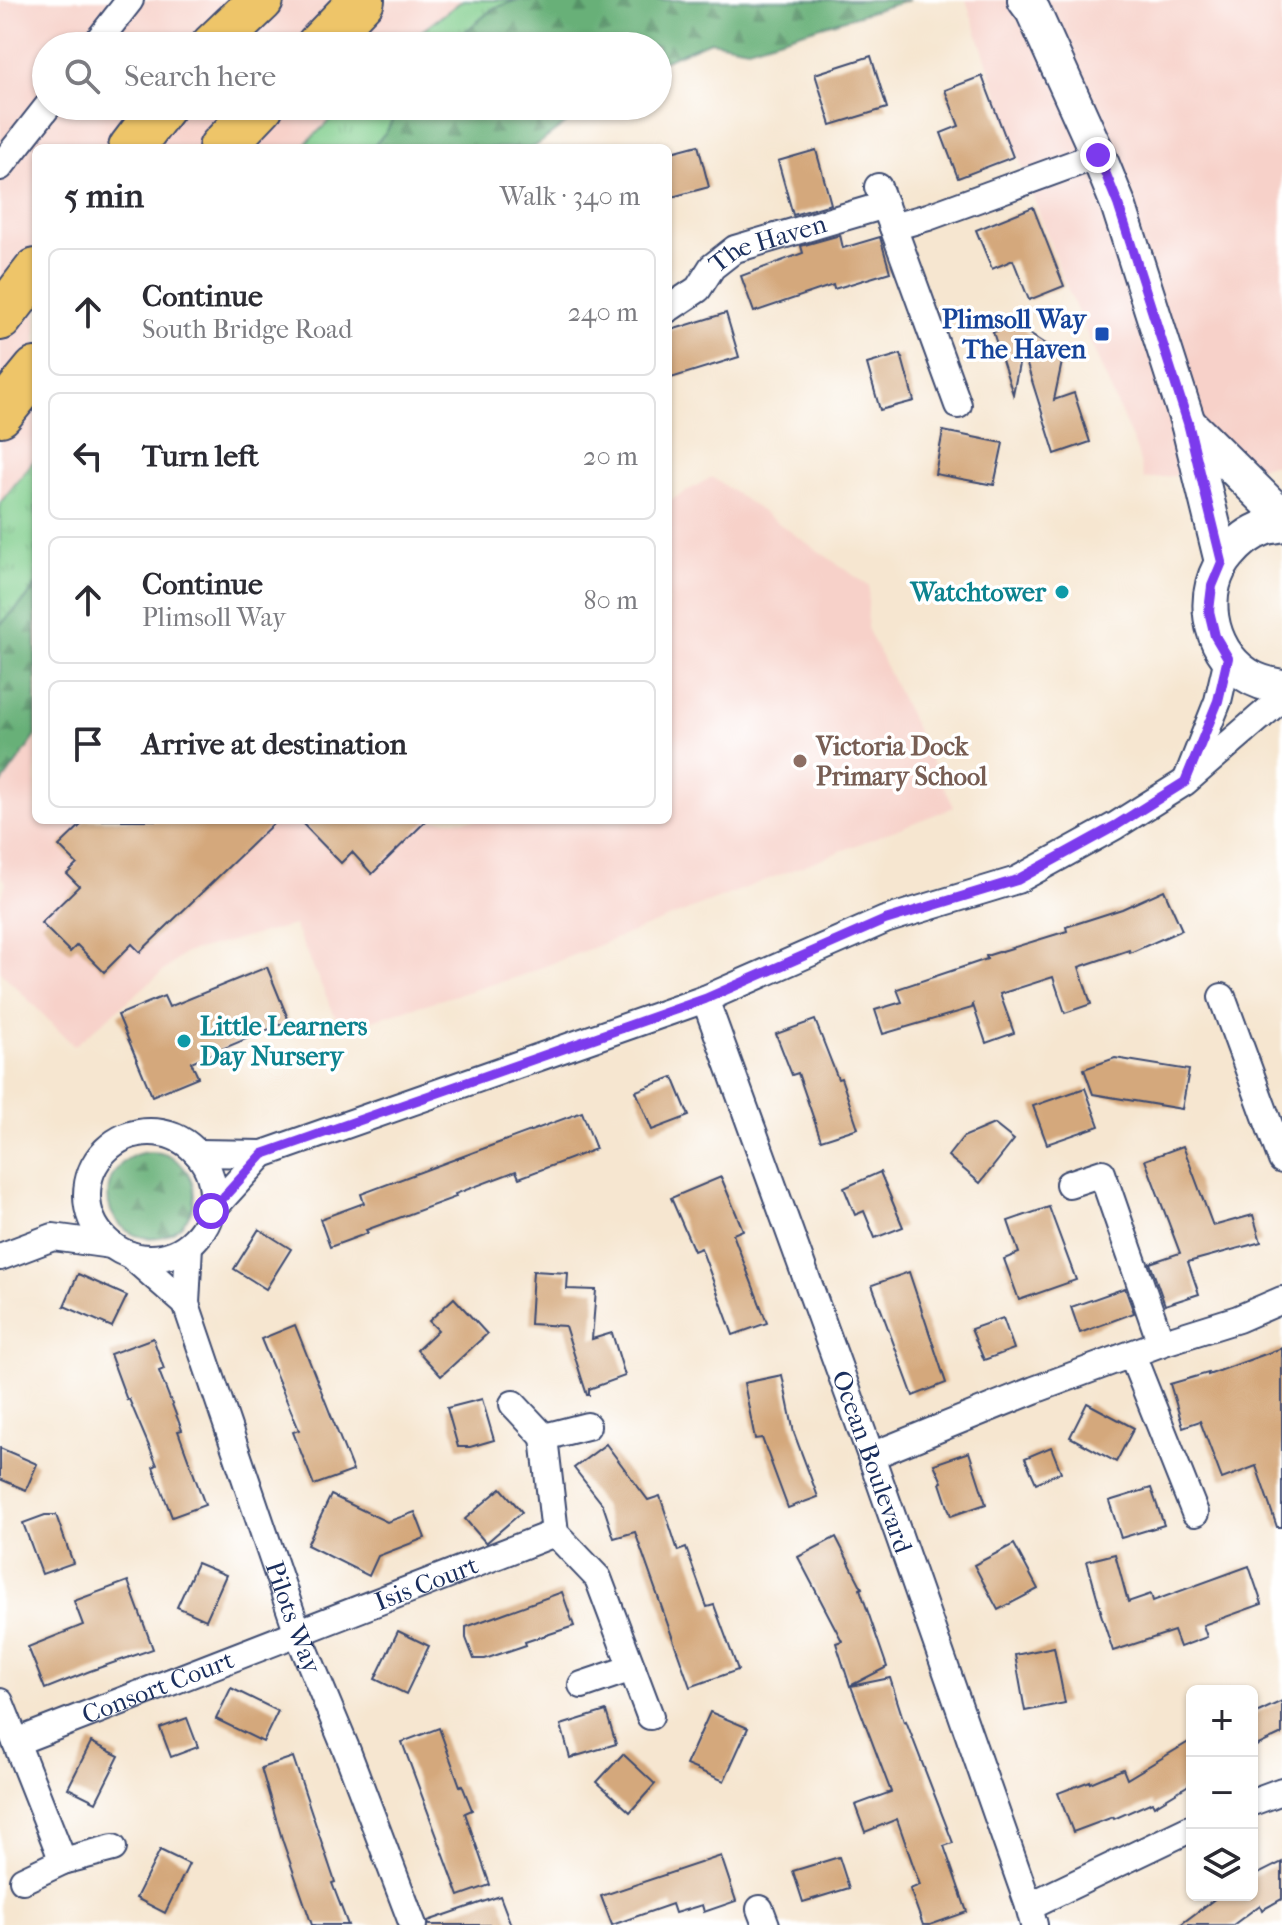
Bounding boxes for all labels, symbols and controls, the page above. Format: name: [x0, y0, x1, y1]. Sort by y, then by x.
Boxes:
search box: [32, 32, 672, 120]
icon: search: [60, 54, 104, 98]
text: Search here: [124, 59, 276, 94]
route end: [1080, 137, 1116, 173]
text: 5 min: [64, 176, 144, 216]
text: Walk · 340 m: [500, 181, 640, 212]
street label: The Haven: [703, 208, 830, 280]
text: Continue: [142, 279, 263, 314]
icon: ahead: [66, 290, 110, 334]
text: 240 m: [568, 297, 638, 328]
place label: Plimsoll Way The Haven: [942, 304, 1088, 365]
text: South Bridge Road: [142, 314, 352, 345]
marker: Plimsoll Way The Haven: [1093, 325, 1111, 343]
icon: left: [66, 434, 110, 478]
text: Turn left: [142, 439, 259, 474]
text: 20 m: [583, 441, 638, 472]
text: Continue: [142, 567, 263, 602]
place label: Watchtower: [910, 577, 1047, 608]
icon: ahead: [66, 578, 110, 622]
marker: Watchtower: [1053, 583, 1071, 601]
text: 80 m: [583, 585, 638, 616]
text: Plimsoll Way: [142, 602, 286, 633]
icon: arrive: [66, 722, 110, 766]
text: Arrive at destination: [142, 727, 407, 762]
place label: Victoria Dock Primary School: [815, 731, 988, 792]
marker: Victoria Dock Primary School: [791, 752, 809, 770]
place label: Little Learners Day Nursery: [200, 1011, 368, 1072]
marker: Little Learners Day Nursery: [175, 1032, 193, 1050]
route start: [193, 1193, 229, 1229]
street label: Ocean Boulevard: [825, 1366, 919, 1558]
street label: Isis Court: [370, 1549, 483, 1617]
street label: Pilots Way: [259, 1557, 328, 1679]
street label: Consort Court: [78, 1644, 239, 1731]
map controls: [1186, 1685, 1258, 1901]
button: +: [1186, 1685, 1258, 1757]
button: −: [1186, 1757, 1258, 1829]
button: layers: [1186, 1829, 1258, 1901]

